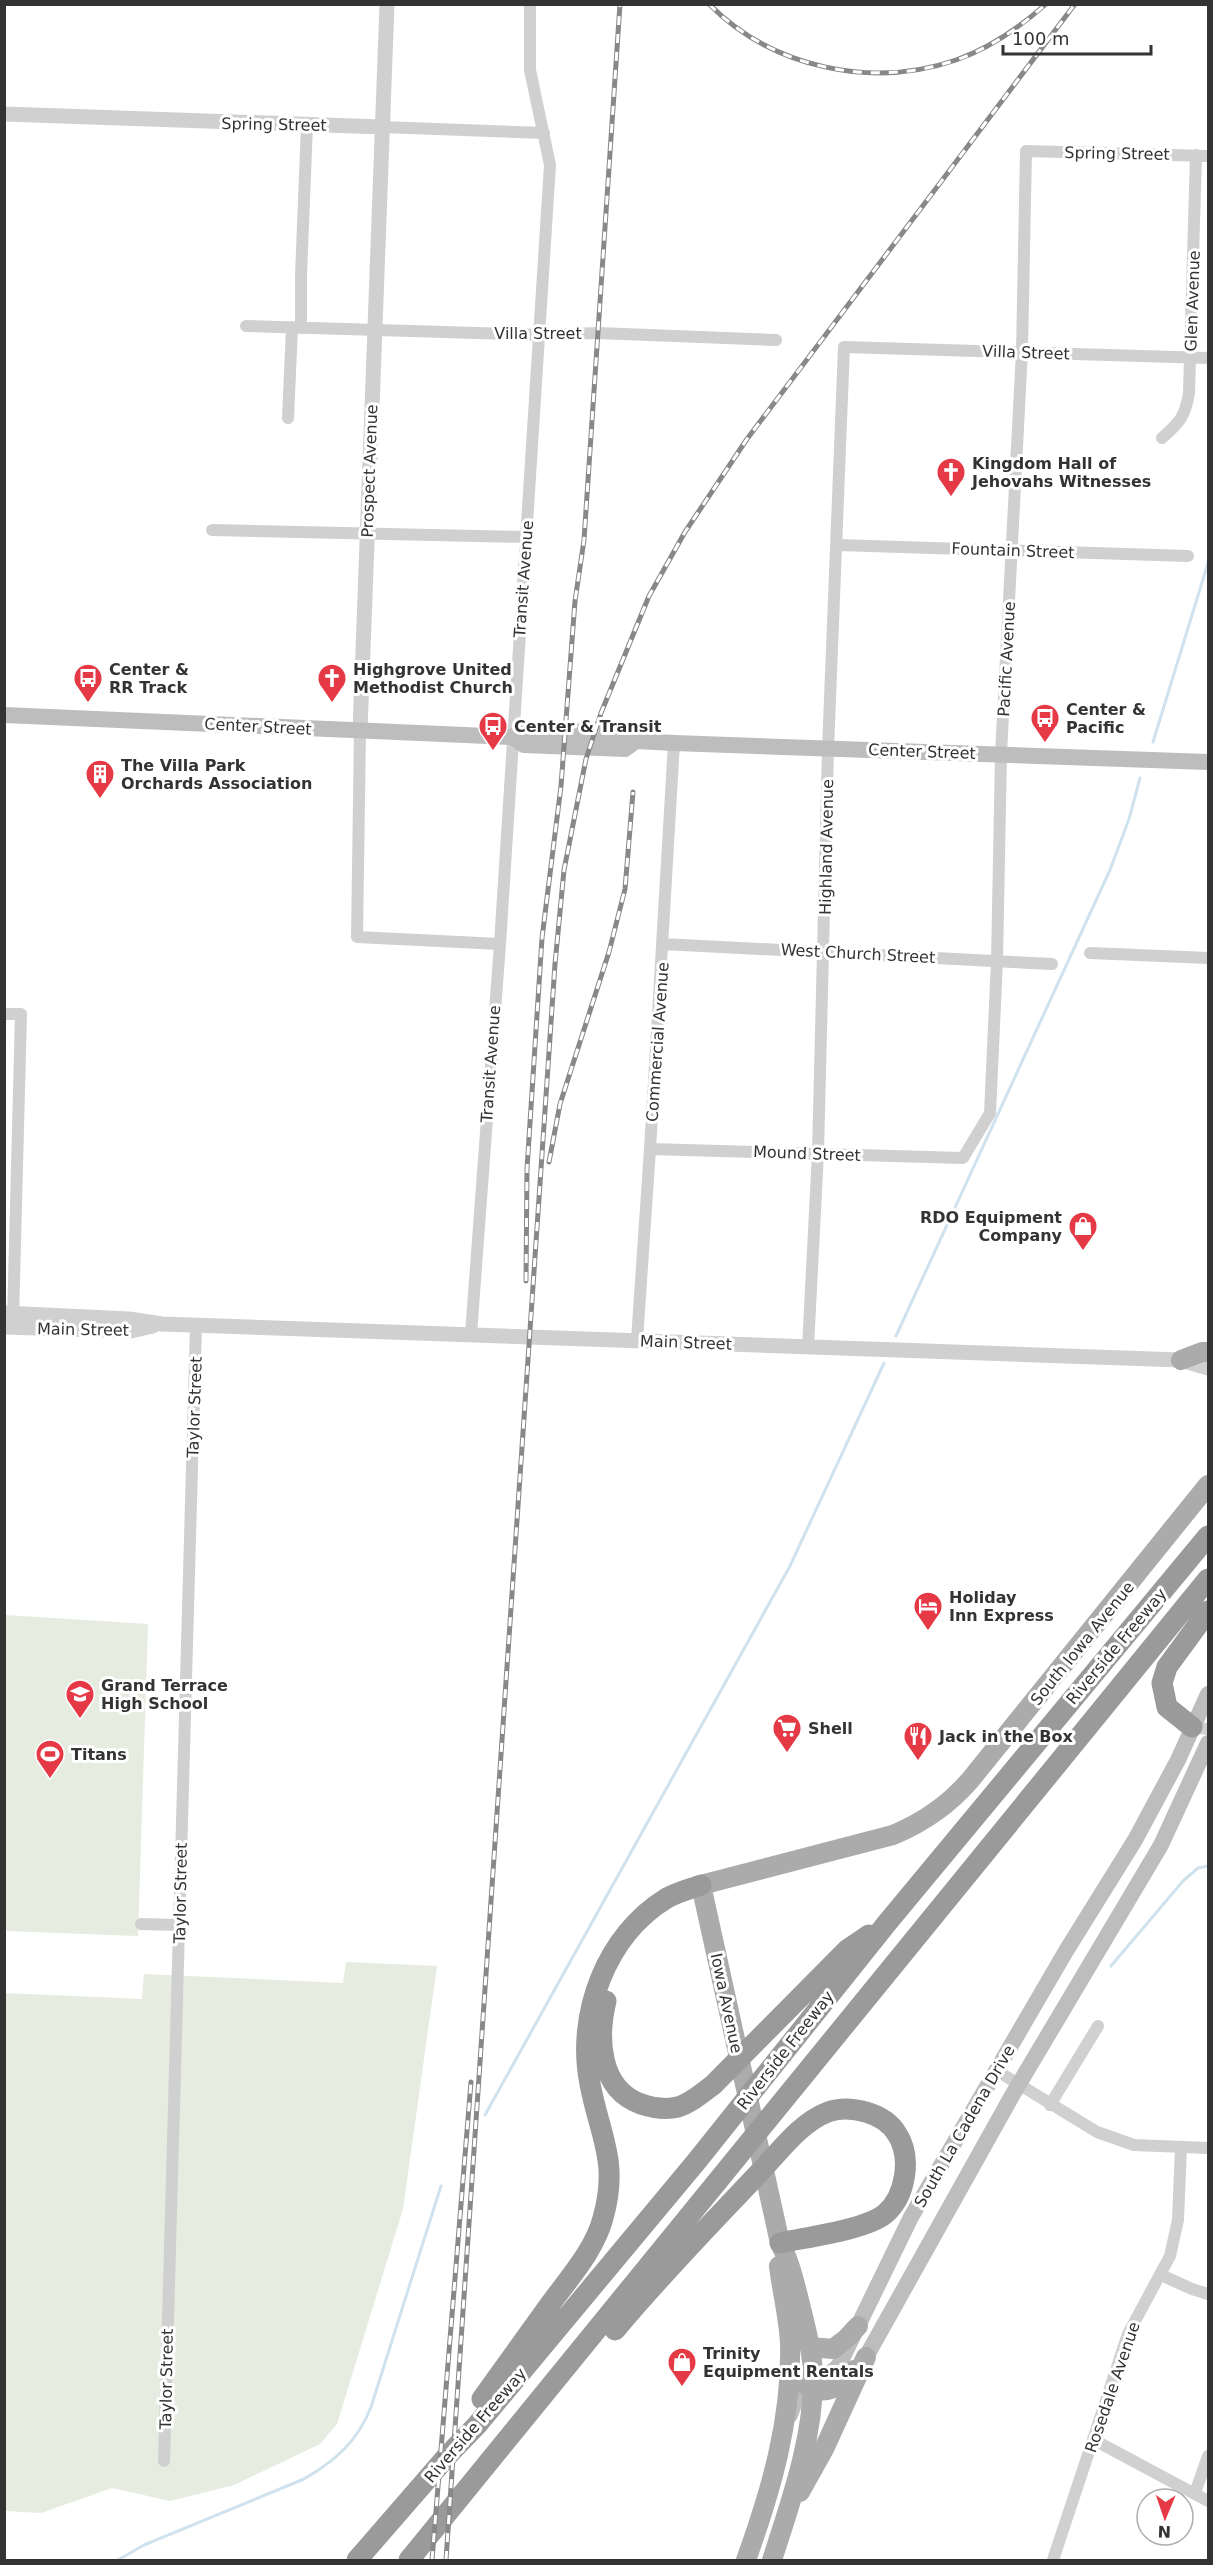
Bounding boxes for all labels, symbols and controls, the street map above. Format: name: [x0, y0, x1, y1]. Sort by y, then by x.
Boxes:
scale bar: [1003, 18, 1152, 56]
text: 100 m: [1012, 28, 1070, 49]
street label: Spring Street: [221, 114, 327, 135]
street label: Spring Street: [1064, 143, 1170, 164]
street label: Glen Avenue: [1181, 250, 1204, 352]
street label: Villa Street: [494, 324, 582, 343]
street label: Villa Street: [982, 341, 1070, 364]
street label: Prospect Avenue: [358, 404, 381, 538]
place label: Kingdom Hall of Jehovahs Witnesses: [971, 454, 1151, 491]
church icon: Kingdom Hall of Jehovahs Witnesses: [935, 456, 967, 498]
street label: Transit Avenue: [510, 520, 537, 639]
street label: Fountain Street: [951, 539, 1075, 562]
street label: Pacific Avenue: [994, 601, 1019, 717]
place label: Center & RR Track: [109, 660, 189, 697]
place label: Highgrove United Methodist Church: [353, 660, 513, 697]
bus stop icon: Center & RR Track: [72, 662, 104, 704]
church icon: Highgrove United Methodist Church: [316, 662, 348, 704]
place label: Center & Pacific: [1066, 700, 1146, 737]
bus stop icon: Center & Pacific: [1029, 702, 1061, 744]
bus stop icon: Center & Transit: [477, 710, 509, 752]
street label: Center Street: [204, 714, 312, 739]
place label: Center & Transit: [514, 717, 662, 736]
street label: Center Street: [868, 740, 976, 763]
place label: The Villa Park Orchards Association: [121, 756, 312, 793]
building icon: The Villa Park Orchards Association: [84, 758, 116, 800]
street label: Highland Avenue: [816, 779, 837, 915]
street label: West Church Street: [780, 940, 936, 967]
street label: Commercial Avenue: [642, 961, 673, 1123]
street label: Transit Avenue: [477, 1005, 504, 1124]
street label: Mound Street: [753, 1142, 861, 1165]
place label: RDO Equipment Company: [920, 1208, 1063, 1245]
shop icon: RDO Equipment Company: [1067, 1210, 1099, 1252]
street label: Main Street: [37, 1319, 129, 1340]
street label: Main Street: [640, 1331, 732, 1354]
street label: Taylor Street: [183, 1356, 206, 1459]
street label: South Iowa Avenue: [1027, 1578, 1138, 1709]
street label: Riverside Freeway: [1062, 1584, 1170, 1708]
place label: Holiday Inn Express: [949, 1588, 1054, 1625]
hotel icon: Holiday Inn Express: [912, 1590, 944, 1632]
place label: Grand Terrace High School: [101, 1676, 228, 1713]
school or university icon: Grand Terrace High School: [64, 1678, 96, 1720]
supermarket icon: Shell: [771, 1712, 803, 1754]
place label: Shell: [808, 1719, 853, 1738]
restaurant icon: Jack in the Box: [902, 1720, 934, 1762]
place label: Jack in the Box: [938, 1727, 1074, 1746]
sports icon: Titans: [34, 1738, 66, 1780]
place label: Titans: [71, 1745, 127, 1764]
street label: Taylor Street: [170, 1842, 191, 1945]
street label: Iowa Avenue: [707, 1951, 746, 2055]
street label: Riverside Freeway: [733, 1987, 838, 2114]
street label: South La Cadena Drive: [910, 2042, 1019, 2211]
street label: Rosedale Avenue: [1081, 2319, 1144, 2455]
street label: Taylor Street: [156, 2328, 177, 2431]
place label: Trinity Equipment Rentals: [703, 2344, 874, 2381]
shop icon: Trinity Equipment Rentals: [666, 2346, 698, 2388]
street label: Riverside Freeway: [420, 2364, 530, 2487]
north arrow: [1135, 2487, 1195, 2547]
text: N: [1157, 2522, 1172, 2541]

